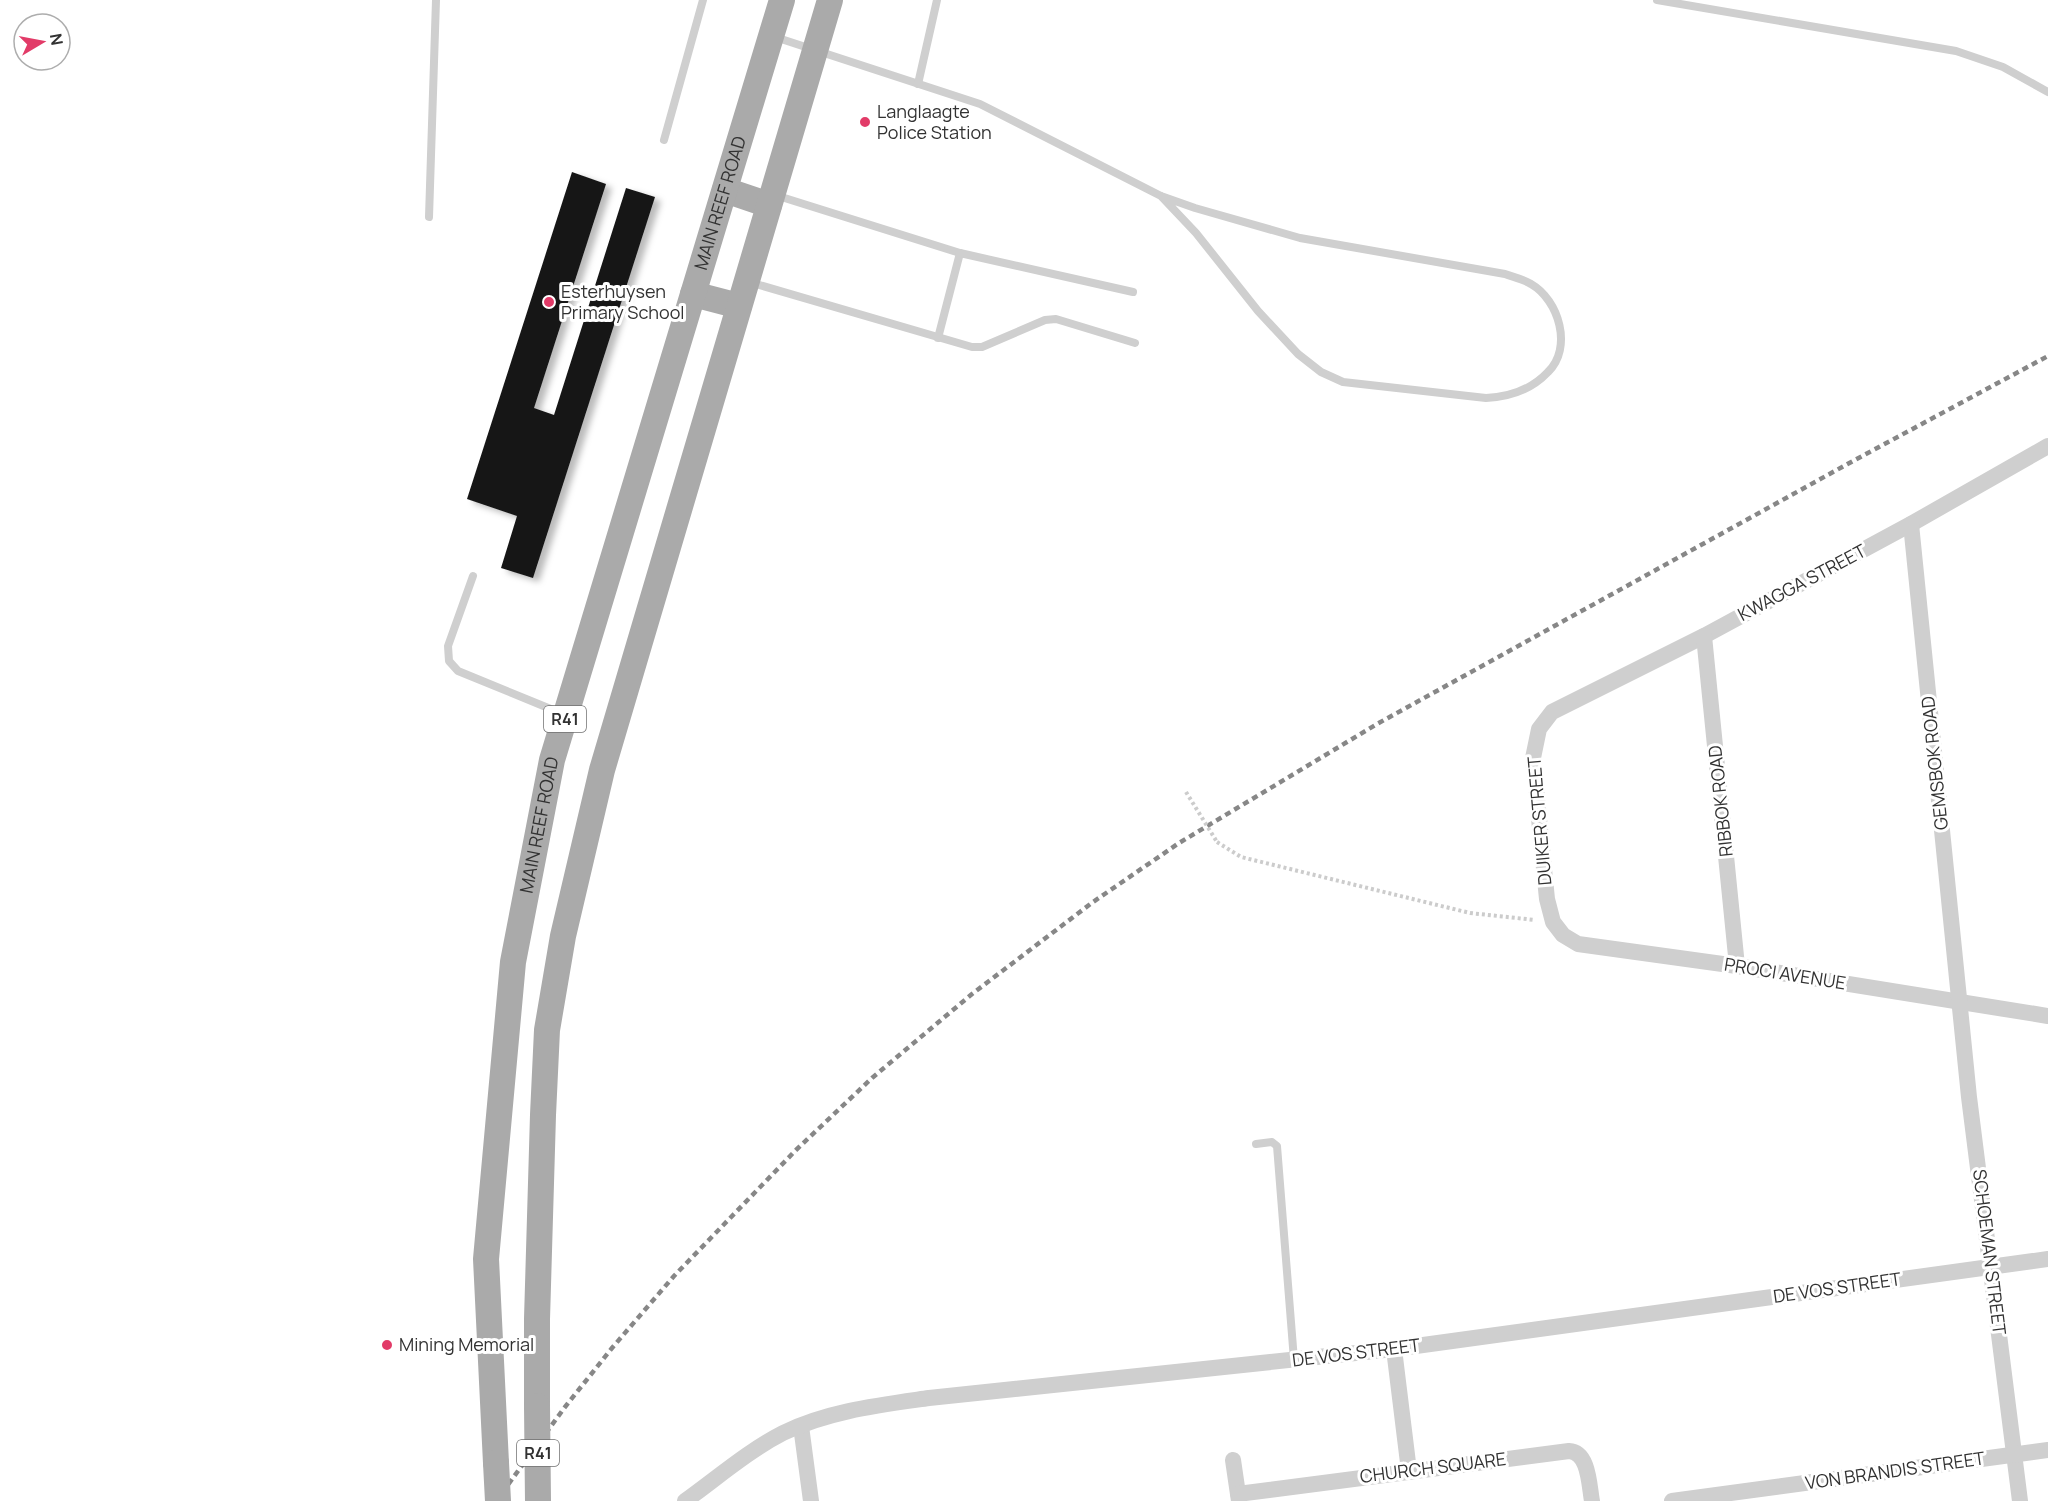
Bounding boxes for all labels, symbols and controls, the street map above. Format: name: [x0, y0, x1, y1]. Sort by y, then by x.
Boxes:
north arrow: [12, 12, 72, 72]
text: N: [45, 32, 69, 47]
place label: Langlaagte Police Station: [877, 99, 992, 144]
marker: Langlaagte Police Station: [858, 115, 872, 129]
street label: MAIN REEF ROAD: [688, 133, 751, 273]
place label: Esterhuysen Primary School: [561, 279, 685, 324]
marker: Esterhuysen Primary School: [542, 295, 556, 309]
street label: KWAGGA STREET: [1733, 538, 1870, 626]
street label: GEMSBOK ROAD: [1915, 695, 1953, 831]
road number: R41: [544, 706, 586, 732]
street label: RIBBOK ROAD: [1702, 744, 1738, 858]
street label: MAIN REEF ROAD: [514, 754, 563, 895]
street label: DUIKER STREET: [1521, 755, 1557, 887]
street label: PROCI AVENUE: [1723, 952, 1847, 994]
street label: SCHOEMAN STREET: [1968, 1168, 2012, 1336]
street label: DE VOS STREET: [1772, 1266, 1902, 1308]
place label: Mining Memorial: [399, 1332, 534, 1356]
street label: DE VOS STREET: [1291, 1332, 1421, 1372]
marker: Mining Memorial: [380, 1338, 394, 1352]
road number: R41: [517, 1440, 559, 1466]
street label: VON BRANDIS STREET: [1804, 1445, 1986, 1494]
street label: CHURCH SQUARE: [1358, 1446, 1507, 1488]

